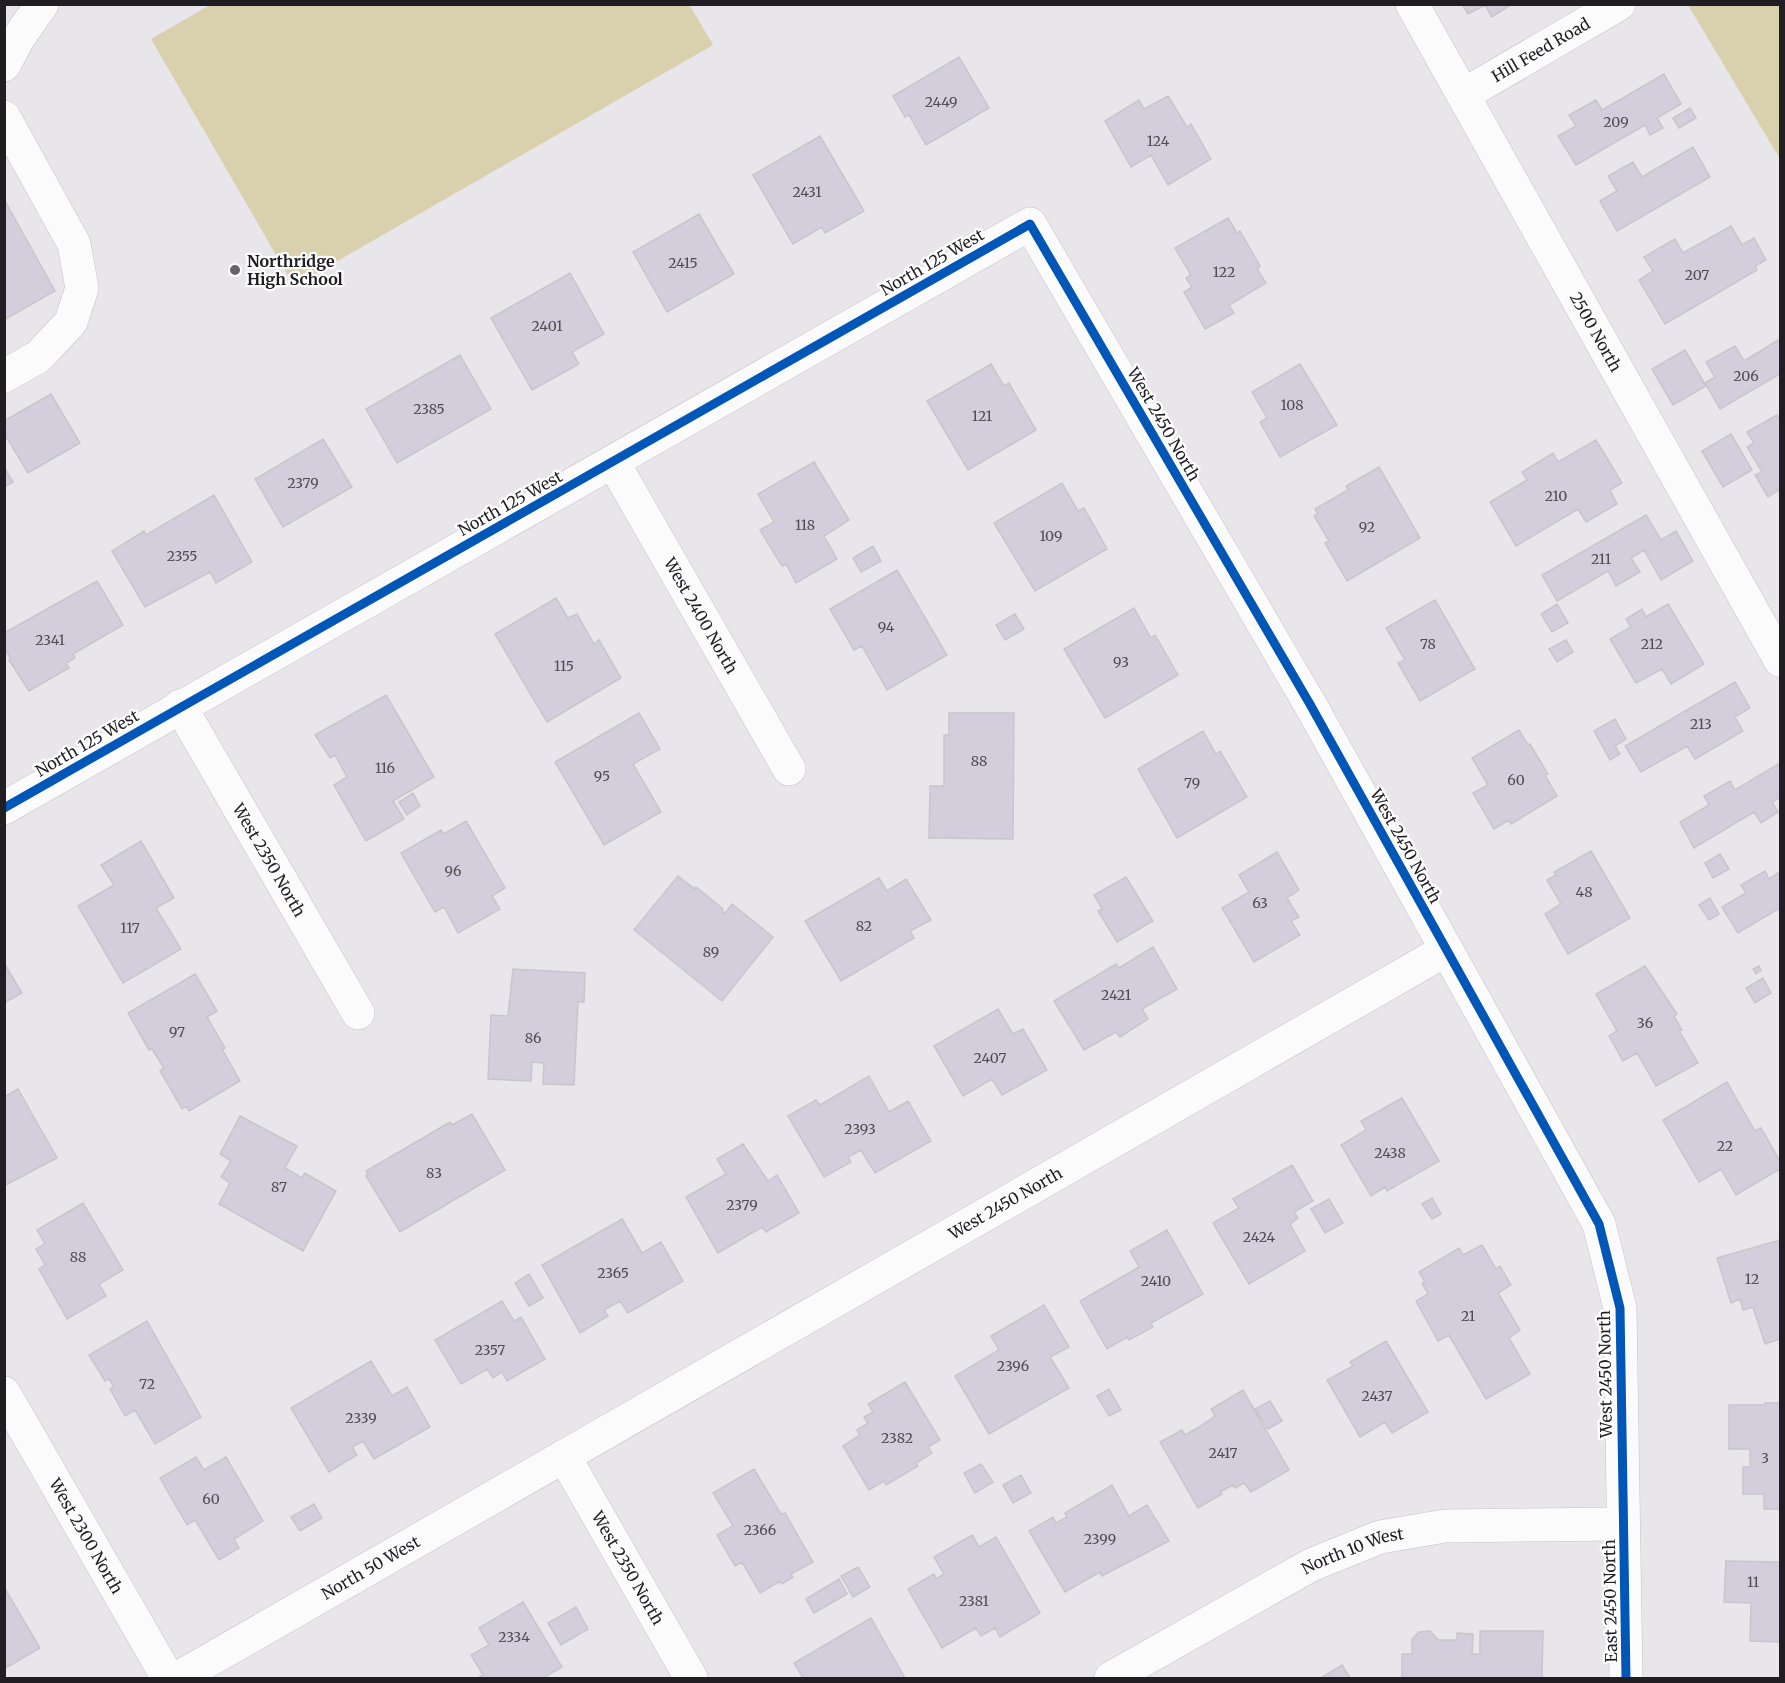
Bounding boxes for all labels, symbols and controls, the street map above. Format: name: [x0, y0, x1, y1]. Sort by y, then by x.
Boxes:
street label: Hill Feed Road: [1488, 13, 1594, 86]
house number: 2449: [925, 93, 957, 111]
house number: 209: [1603, 113, 1629, 131]
house number: 124: [1147, 132, 1170, 150]
house number: 2431: [792, 183, 822, 201]
street label: North 125 West: [877, 224, 988, 300]
place label: Northridge High School: [247, 251, 343, 289]
house number: 2415: [668, 254, 698, 272]
marker: Northridge High School: [228, 263, 242, 277]
house number: 122: [1213, 263, 1235, 281]
house number: 207: [1685, 266, 1709, 284]
street label: 2500 North: [1566, 289, 1626, 376]
house number: 2401: [531, 317, 563, 335]
street label: West 2450 North: [1123, 363, 1205, 485]
house number: 206: [1733, 367, 1759, 385]
house number: 108: [1280, 396, 1304, 414]
house number: 2385: [413, 400, 445, 418]
house number: 121: [972, 407, 992, 425]
street label: North 125 West: [454, 466, 566, 540]
house number: 2379: [287, 474, 319, 492]
house number: 210: [1545, 487, 1567, 505]
house number: 118: [795, 516, 815, 534]
house number: 92: [1359, 518, 1375, 536]
house number: 109: [1039, 527, 1063, 545]
house number: 2355: [167, 547, 197, 565]
house number: 211: [1591, 550, 1611, 568]
street label: West 2400 North: [659, 553, 742, 677]
house number: 94: [878, 618, 895, 636]
house number: 2341: [35, 631, 65, 649]
house number: 78: [1420, 635, 1436, 653]
house number: 212: [1641, 635, 1663, 653]
house number: 93: [1113, 653, 1129, 671]
house number: 115: [554, 657, 574, 675]
street label: North 125 West: [32, 705, 143, 781]
house number: 213: [1690, 715, 1712, 733]
house number: 88: [971, 752, 987, 770]
house number: 116: [375, 759, 395, 777]
house number: 95: [594, 767, 610, 785]
house number: 60: [1507, 771, 1525, 789]
house number: 79: [1184, 774, 1200, 792]
street label: West 2450 North: [1366, 784, 1446, 907]
street label: West 2350 North: [228, 799, 310, 921]
house number: 96: [445, 862, 461, 880]
house number: 48: [1576, 883, 1592, 901]
house number: 63: [1252, 894, 1268, 912]
house number: 82: [856, 917, 872, 935]
house number: 117: [120, 919, 140, 937]
house number: 89: [703, 943, 719, 961]
house number: 2421: [1101, 986, 1131, 1004]
house number: 36: [1637, 1014, 1653, 1032]
house number: 97: [169, 1023, 185, 1041]
house number: 86: [525, 1029, 541, 1047]
house number: 2407: [973, 1049, 1007, 1067]
house number: 2393: [844, 1120, 876, 1138]
house number: 22: [1717, 1137, 1733, 1155]
house number: 2438: [1374, 1144, 1406, 1162]
street label: West 2450 North: [944, 1162, 1066, 1244]
house number: 83: [426, 1164, 442, 1182]
house number: 87: [271, 1178, 287, 1196]
house number: 2379: [726, 1196, 758, 1214]
house number: 2424: [1243, 1228, 1276, 1246]
house number: 88: [70, 1248, 86, 1266]
house number: 2365: [597, 1264, 629, 1282]
house number: 12: [1745, 1270, 1759, 1288]
house number: 2410: [1141, 1272, 1171, 1290]
house number: 21: [1461, 1307, 1475, 1325]
street label: West 2450 North: [1594, 1310, 1616, 1439]
house number: 2357: [475, 1341, 505, 1359]
house number: 2396: [997, 1357, 1029, 1375]
house number: 72: [139, 1375, 155, 1393]
house number: 2437: [1362, 1387, 1392, 1405]
house number: 2339: [345, 1409, 377, 1427]
house number: 2382: [881, 1429, 913, 1447]
house number: 2417: [1208, 1444, 1238, 1462]
house number: 3: [1761, 1449, 1769, 1467]
street label: West 2300 North: [45, 1474, 127, 1598]
house number: 60: [202, 1490, 220, 1508]
street label: West 2350 North: [587, 1507, 669, 1629]
house number: 2366: [744, 1521, 776, 1539]
street label: North 10 West: [1298, 1523, 1406, 1578]
house number: 2399: [1084, 1530, 1116, 1548]
street label: North 50 West: [318, 1531, 424, 1604]
street label: East 2450 North: [1599, 1539, 1621, 1663]
house number: 11: [1747, 1573, 1759, 1591]
house number: 2381: [959, 1592, 989, 1610]
house number: 2334: [498, 1628, 530, 1646]

